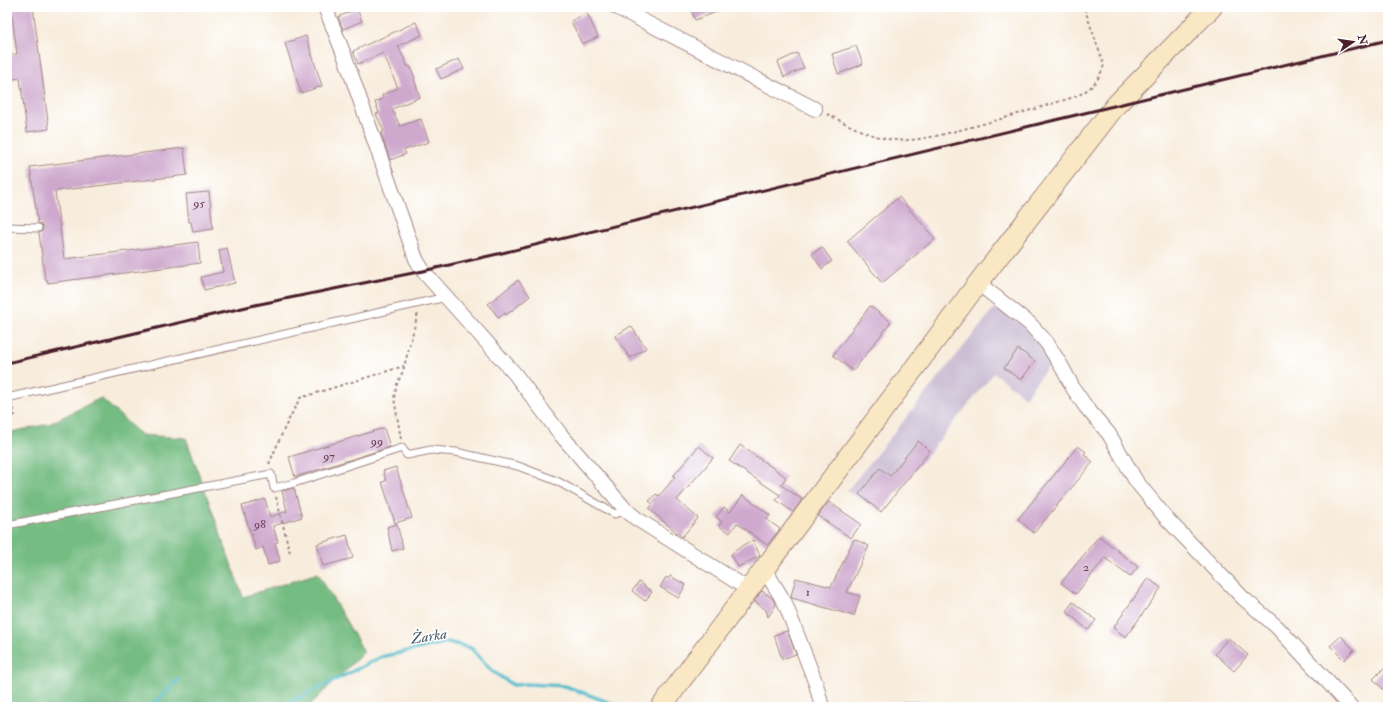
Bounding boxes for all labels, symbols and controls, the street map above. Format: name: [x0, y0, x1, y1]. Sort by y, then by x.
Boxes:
north arrow: [1333, 22, 1373, 62]
text: N: [1355, 33, 1370, 47]
house number: 95: [192, 196, 205, 211]
house number: 99: [370, 434, 383, 449]
house number: 97: [322, 449, 335, 464]
house number: 98: [253, 517, 266, 532]
house number: 2: [1083, 560, 1089, 575]
house number: 1: [806, 585, 810, 600]
water label: Żarka: [409, 623, 448, 649]

